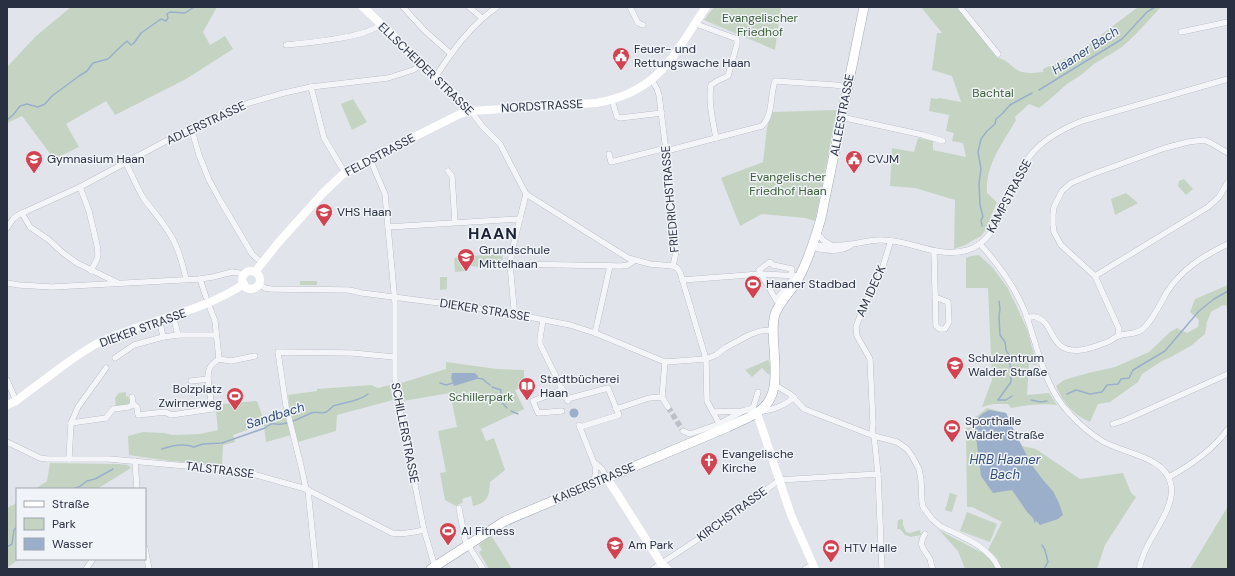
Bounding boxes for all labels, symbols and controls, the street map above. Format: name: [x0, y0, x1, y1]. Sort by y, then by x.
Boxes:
park label: Evangelischer Friedhof: [722, 10, 799, 40]
street label: ELLSCHEIDER STRASSE: [375, 19, 477, 119]
water label: Haaner Bach: [1049, 22, 1122, 78]
place label: Feuer- und Rettungswache Haan: [634, 41, 751, 71]
public building icon: Feuer- und Rettungswache Haan: [611, 46, 631, 71]
street label: ALLEESTRASSE: [826, 72, 858, 157]
park label: Bachtal: [972, 85, 1014, 101]
street label: NORDSTRASSE: [501, 96, 584, 116]
street label: ADLERSTRASSE: [164, 98, 248, 148]
street label: FELDSTRASSE: [342, 130, 418, 180]
street label: FRIEDRICHSTRASSE: [657, 145, 683, 253]
school or university icon: Gymnasium Haan: [24, 149, 44, 174]
public building icon: CVJM: [844, 149, 864, 174]
place label: Gymnasium Haan: [47, 151, 145, 167]
place label: CVJM: [867, 151, 899, 167]
street label: KAMPSTRASSE: [983, 156, 1035, 236]
park label: Evangelischer Friedhof Haan: [749, 169, 827, 199]
school or university icon: VHS Haan: [314, 202, 334, 227]
place label: VHS Haan: [337, 204, 392, 220]
district label: HAAN: [468, 223, 518, 244]
place label: Grundschule Mittelhaan: [479, 242, 550, 272]
school or university icon: Grundschule Mittelhaan: [456, 247, 476, 272]
street label: AM IDECK: [853, 263, 889, 319]
sports icon: Haaner Stadbad: [743, 274, 763, 299]
place label: Haaner Stadbad: [766, 276, 856, 292]
street label: DIEKER STRASSE: [439, 295, 532, 325]
street label: DIEKER STRASSE: [97, 305, 189, 351]
place label: Schulzentrum Walder Straße: [968, 350, 1048, 380]
school or university icon: Schulzentrum Walder Straße: [945, 355, 965, 380]
place label: Stadtbücherei Haan: [540, 371, 619, 401]
library icon: Stadtbücherei Haan: [517, 376, 537, 401]
place label: Bolzplatz Zwirnerweg: [158, 381, 222, 411]
street label: SCHILLERSTRASSE: [387, 381, 423, 485]
sports icon: Bolzplatz Zwirnerweg: [225, 386, 245, 411]
park label: Schillerpark: [449, 389, 513, 405]
water label: Sandbach: [244, 398, 307, 433]
place label: Sporthalle Walder Straße: [965, 413, 1045, 443]
sports icon: Sporthalle Walder Straße: [942, 418, 962, 443]
place label: Evangelische Kirche: [722, 446, 794, 476]
church icon: Evangelische Kirche: [699, 451, 719, 476]
water label: HRB Haaner Bach: [969, 451, 1042, 483]
street label: TALSTRASSE: [185, 458, 255, 482]
street label: KAISERSTRASSE: [550, 458, 638, 508]
street label: KIRCHSTRASSE: [694, 483, 770, 545]
legend: [16, 488, 146, 560]
text: Straße: [52, 496, 89, 512]
text: Park: [52, 516, 76, 532]
sports icon: AI Fitness: [438, 521, 458, 546]
place label: AI Fitness: [461, 523, 515, 539]
school or university icon: Am Park: [605, 535, 625, 560]
text: Wasser: [52, 536, 93, 552]
place label: Am Park: [628, 537, 674, 553]
sports icon: HTV Halle: [821, 538, 841, 563]
place label: HTV Halle: [844, 540, 897, 556]

